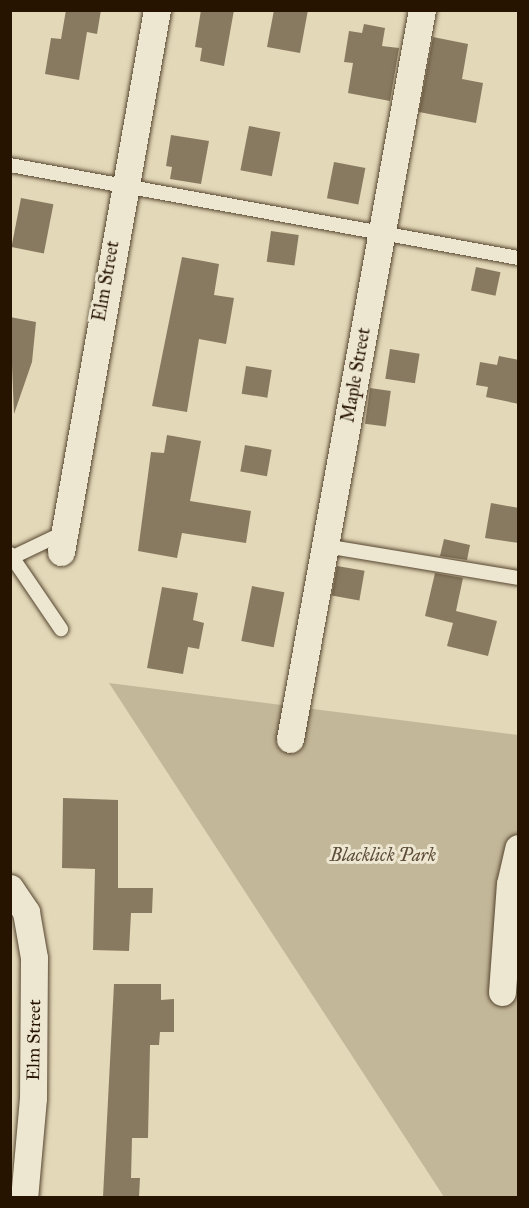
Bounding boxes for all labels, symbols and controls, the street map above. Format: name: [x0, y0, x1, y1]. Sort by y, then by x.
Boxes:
street label: Elm Street: [88, 239, 124, 323]
street label: Maple Street: [337, 326, 375, 424]
park label: Blacklick Park: [330, 844, 436, 866]
street label: Elm Street: [22, 999, 46, 1081]

